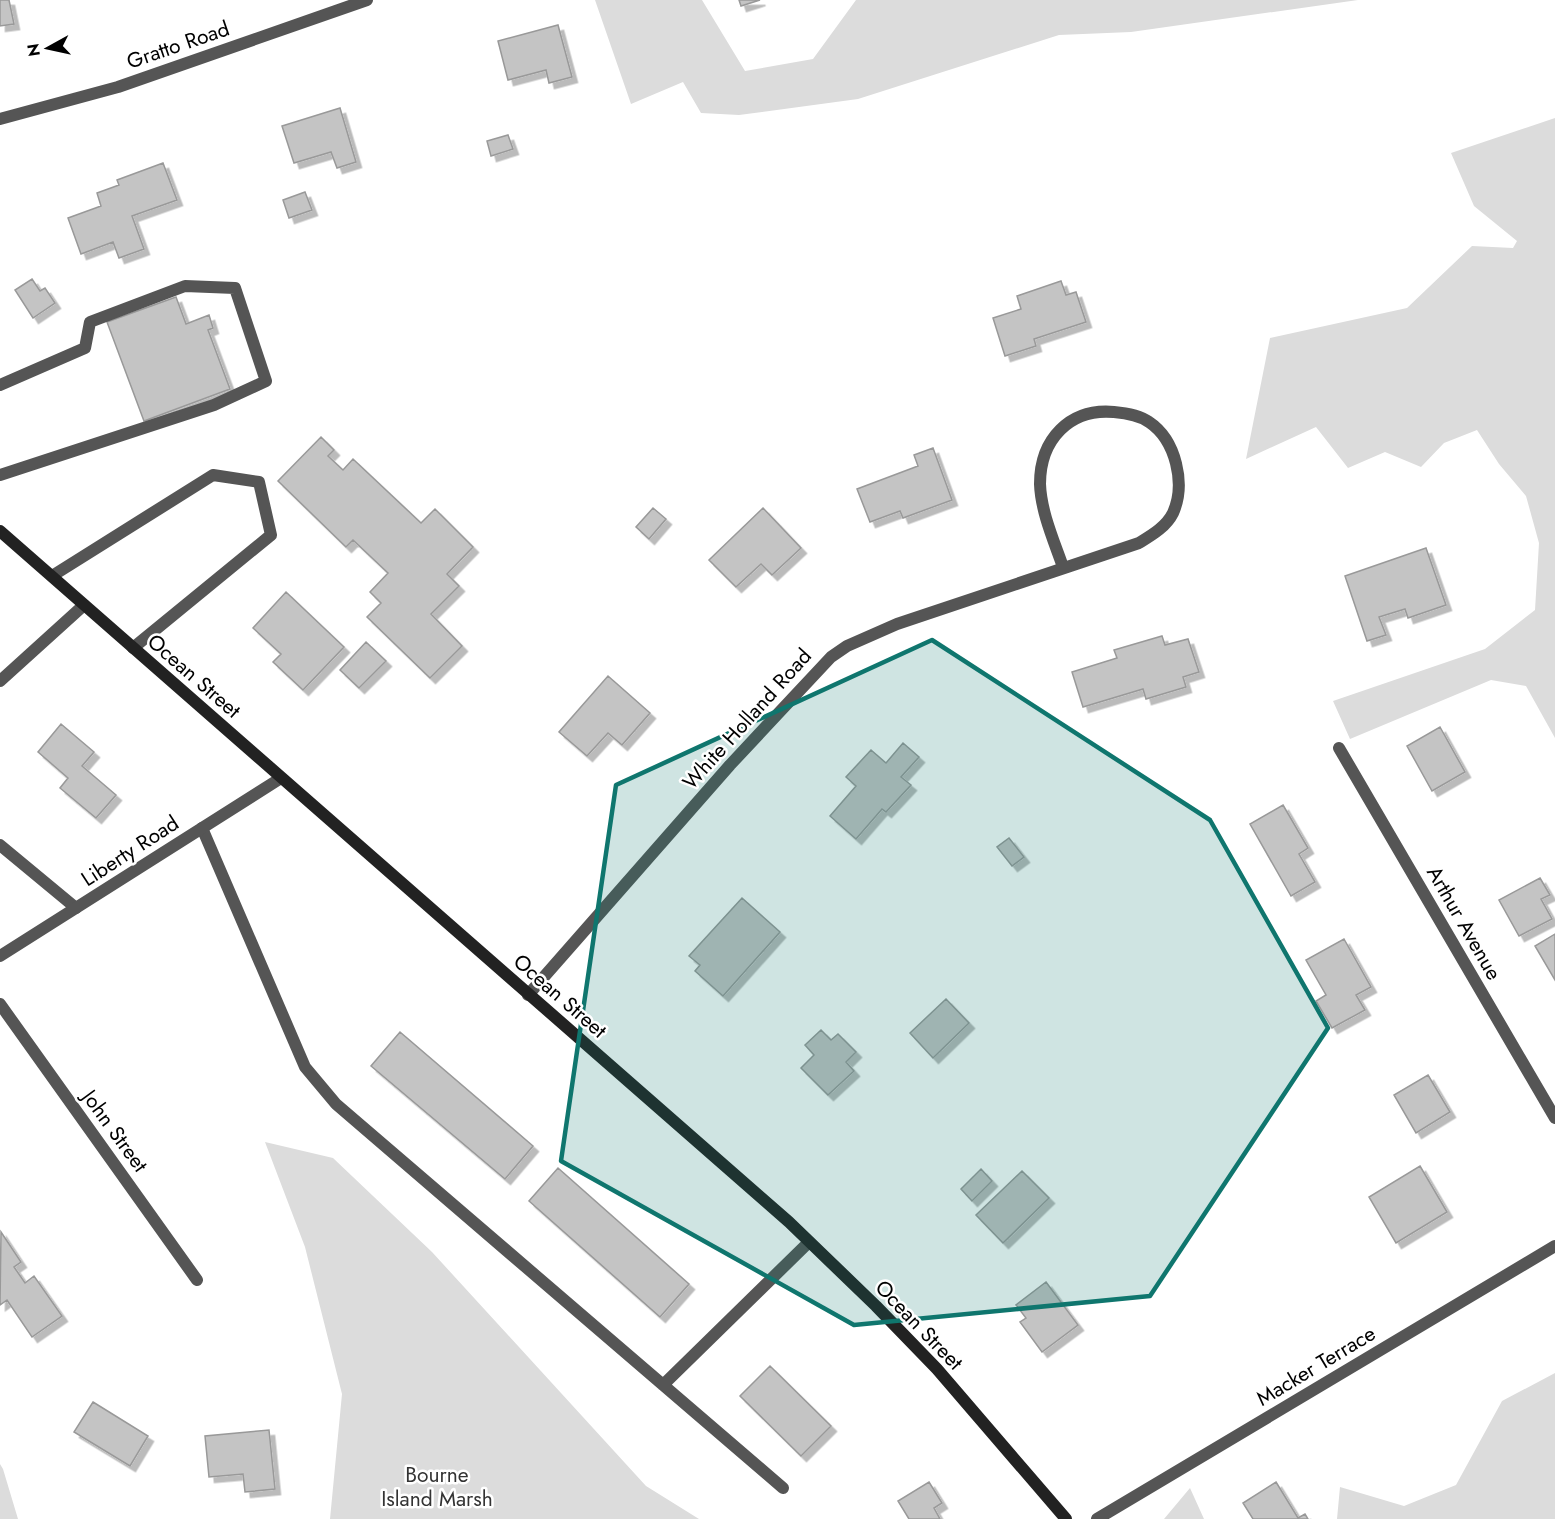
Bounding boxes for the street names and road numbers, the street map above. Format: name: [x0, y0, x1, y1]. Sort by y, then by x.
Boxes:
street label: Gratto Road: [123, 13, 233, 77]
street label: Ocean Street: [141, 627, 247, 725]
street label: White Holland Road: [676, 642, 818, 796]
street label: Liberty Road: [75, 808, 185, 894]
street label: Arthur Avenue: [1419, 860, 1509, 986]
street label: Ocean Street: [507, 947, 613, 1045]
street label: John Street: [73, 1081, 155, 1178]
street label: Ocean Street: [868, 1273, 970, 1377]
street label: Macker Terrace: [1251, 1318, 1381, 1413]

